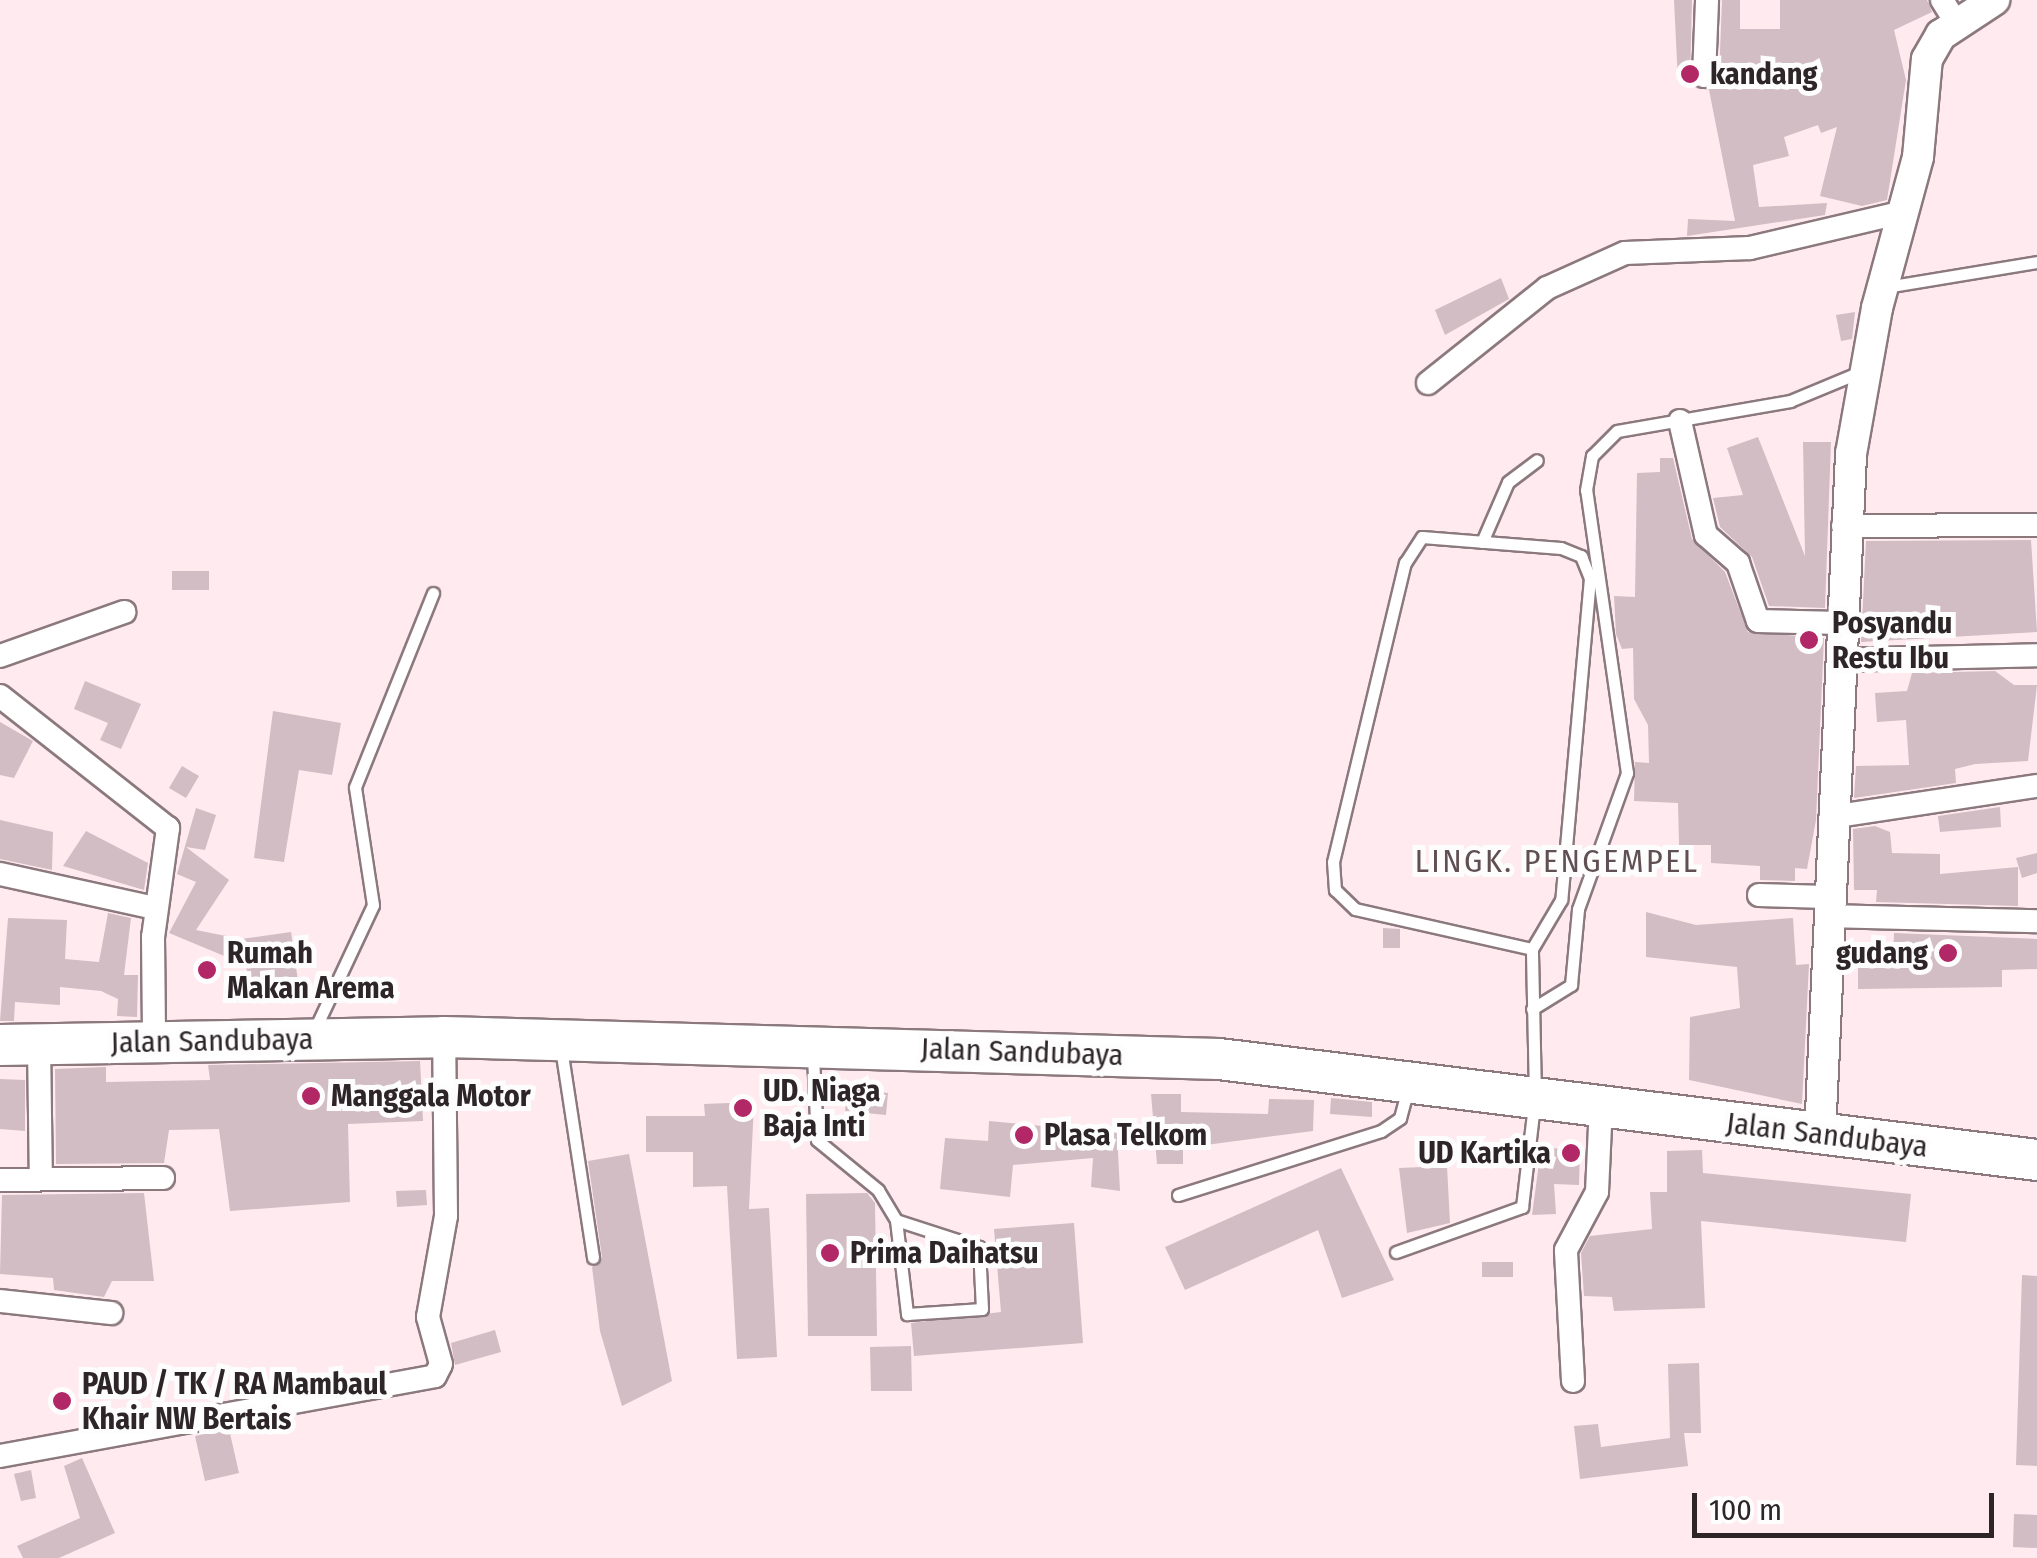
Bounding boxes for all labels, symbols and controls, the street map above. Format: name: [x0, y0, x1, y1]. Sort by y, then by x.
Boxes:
place label: kandang: [1710, 56, 1817, 92]
marker: kandang: [1679, 63, 1701, 85]
place label: Posyandu Restu Ibu: [1832, 605, 1952, 676]
marker: Posyandu Restu Ibu: [1796, 627, 1822, 653]
district label: LINGK. PENGEMPEL: [1415, 842, 1699, 880]
place label: Rumah Makan Arema: [227, 935, 395, 1006]
place label: gudang: [1836, 935, 1928, 971]
marker: gudang: [1937, 942, 1959, 964]
marker: Rumah Makan Arema: [196, 959, 218, 981]
street label: Jalan Sandubaya: [110, 1021, 314, 1061]
street label: Jalan Sandubaya: [920, 1030, 1124, 1074]
place label: UD. Niaga Baja Inti: [763, 1073, 880, 1144]
place label: Manggala Motor: [331, 1078, 531, 1114]
marker: Manggala Motor: [300, 1085, 322, 1107]
marker: UD. Niaga Baja Inti: [732, 1097, 754, 1119]
street label: Jalan Sandubaya: [1724, 1105, 1930, 1165]
place label: Plasa Telkom: [1044, 1117, 1207, 1153]
marker: Plasa Telkom: [1013, 1124, 1035, 1146]
place label: UD Kartika: [1418, 1135, 1551, 1171]
marker: UD Kartika: [1560, 1142, 1582, 1164]
place label: Prima Daihatsu: [850, 1235, 1039, 1271]
marker: Prima Daihatsu: [819, 1242, 841, 1264]
place label: PAUD / TK / RA Mambaul Khair NW Bertais: [82, 1366, 387, 1436]
marker: PAUD / TK / RA Mambaul Khair NW Bertais: [51, 1390, 73, 1412]
scale bar: [1697, 1473, 2000, 1535]
text: 100 m: [1709, 1492, 1782, 1528]

